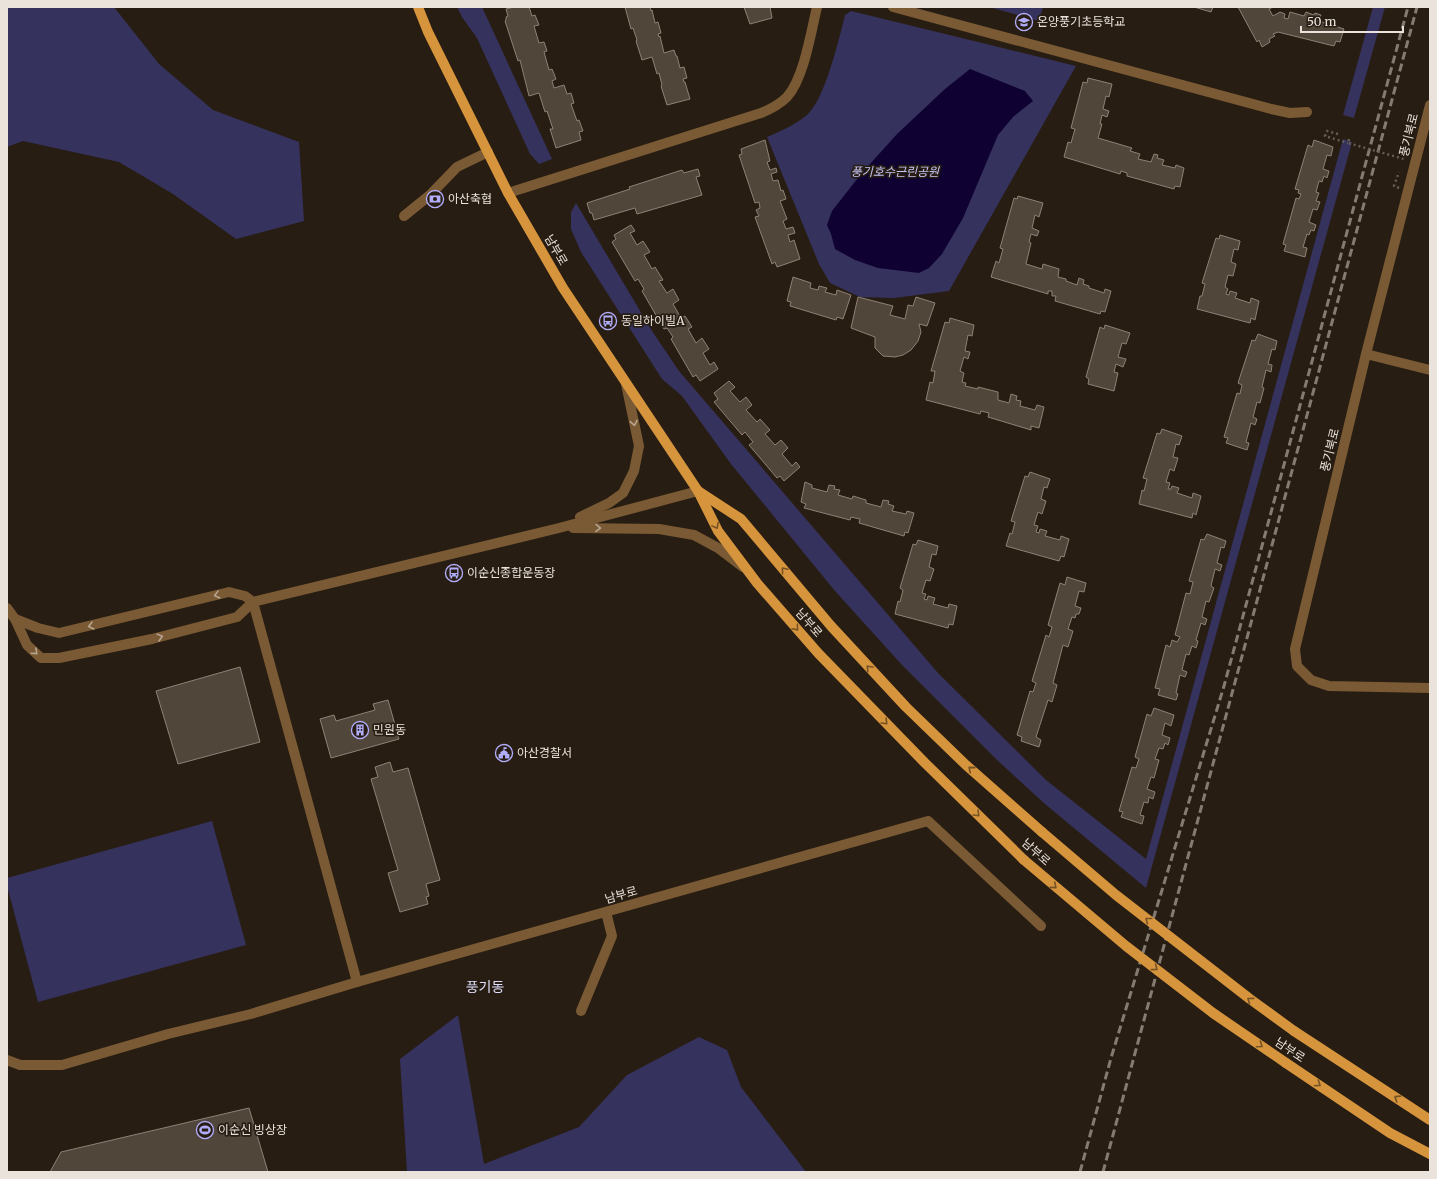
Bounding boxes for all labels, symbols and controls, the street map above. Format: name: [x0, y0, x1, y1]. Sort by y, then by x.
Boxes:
scale bar: [1301, 8, 1403, 34]
school or university icon: 온양풍기초등학교: [1014, 12, 1034, 32]
place label: 온양풍기초등학교: [1037, 14, 1125, 29]
text: 50 m: [1307, 14, 1336, 29]
street label: 풍기북로: [1396, 112, 1421, 158]
park label: 풍기호수근린공원: [851, 164, 940, 179]
bank icon: 아산축협: [425, 189, 445, 209]
place label: 아산축협: [448, 191, 492, 206]
street label: 남부로: [542, 232, 571, 268]
bus stop icon: 동일하이빌A: [598, 311, 618, 331]
place label: 동일하이빌A: [621, 313, 685, 328]
one-way arrow: [629, 420, 638, 426]
street label: 풍기북로: [1317, 427, 1342, 473]
one-way arrow: [711, 521, 719, 529]
one-way arrow: [595, 524, 601, 532]
bus stop icon: 이순신종합운동장: [444, 563, 464, 583]
place label: 이순신종합운동장: [467, 565, 555, 580]
one-way arrow: [781, 567, 788, 574]
one-way arrow: [214, 590, 220, 598]
street label: 남부로: [793, 605, 826, 640]
one-way arrow: [87, 621, 94, 629]
one-way arrow: [791, 623, 798, 630]
one-way arrow: [157, 634, 163, 642]
one-way arrow: [30, 647, 37, 654]
one-way arrow: [867, 665, 874, 672]
one-way arrow: [880, 717, 888, 725]
building icon: 민원동: [350, 720, 370, 740]
place label: 민원동: [373, 722, 406, 737]
public building icon: 아산경찰서: [494, 743, 514, 763]
place label: 아산경찰서: [517, 745, 572, 760]
one-way arrow: [968, 767, 976, 774]
one-way arrow: [972, 809, 980, 817]
street label: 남부로: [1019, 835, 1054, 868]
one-way arrow: [1050, 881, 1057, 888]
street label: 남부로: [603, 883, 639, 906]
one-way arrow: [1145, 918, 1152, 925]
one-way arrow: [1150, 963, 1157, 970]
district label: 풍기동: [466, 978, 504, 996]
one-way arrow: [1248, 998, 1255, 1005]
street label: 남부로: [1272, 1034, 1308, 1065]
one-way arrow: [1255, 1040, 1262, 1047]
one-way arrow: [1314, 1080, 1321, 1087]
one-way arrow: [1394, 1096, 1401, 1103]
sports icon: 이순신 빙상장: [195, 1120, 215, 1140]
place label: 이순신 빙상장: [218, 1122, 287, 1137]

